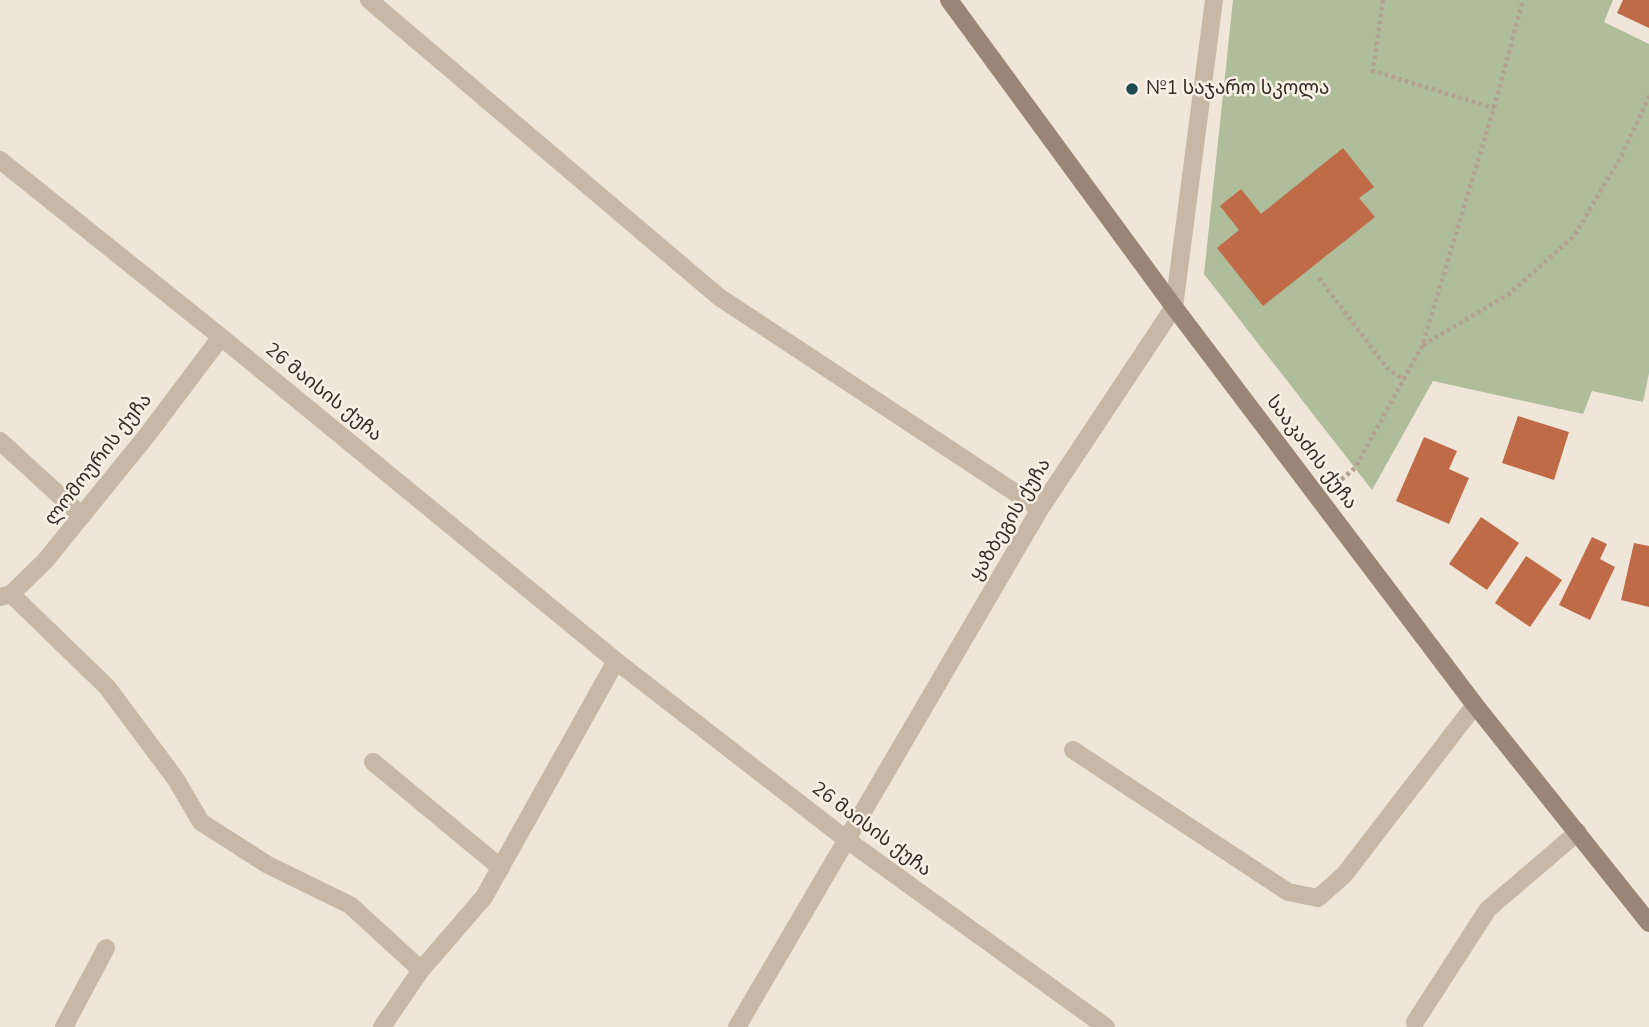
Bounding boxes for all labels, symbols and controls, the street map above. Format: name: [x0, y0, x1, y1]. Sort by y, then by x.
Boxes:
place label: №1 საჯარო სკოლა: [1146, 78, 1329, 100]
marker: №1 საჯარო სკოლა: [1124, 81, 1140, 97]
street label: 26 მაისის ქუჩა: [260, 339, 386, 447]
street label: ლომოურის ქუჩა: [40, 390, 158, 530]
street label: სააკაძის ქუჩა: [1261, 392, 1361, 514]
street label: ყაზბეგის ქუჩა: [966, 455, 1056, 585]
street label: 26 მაისის ქუჩა: [807, 778, 935, 882]

